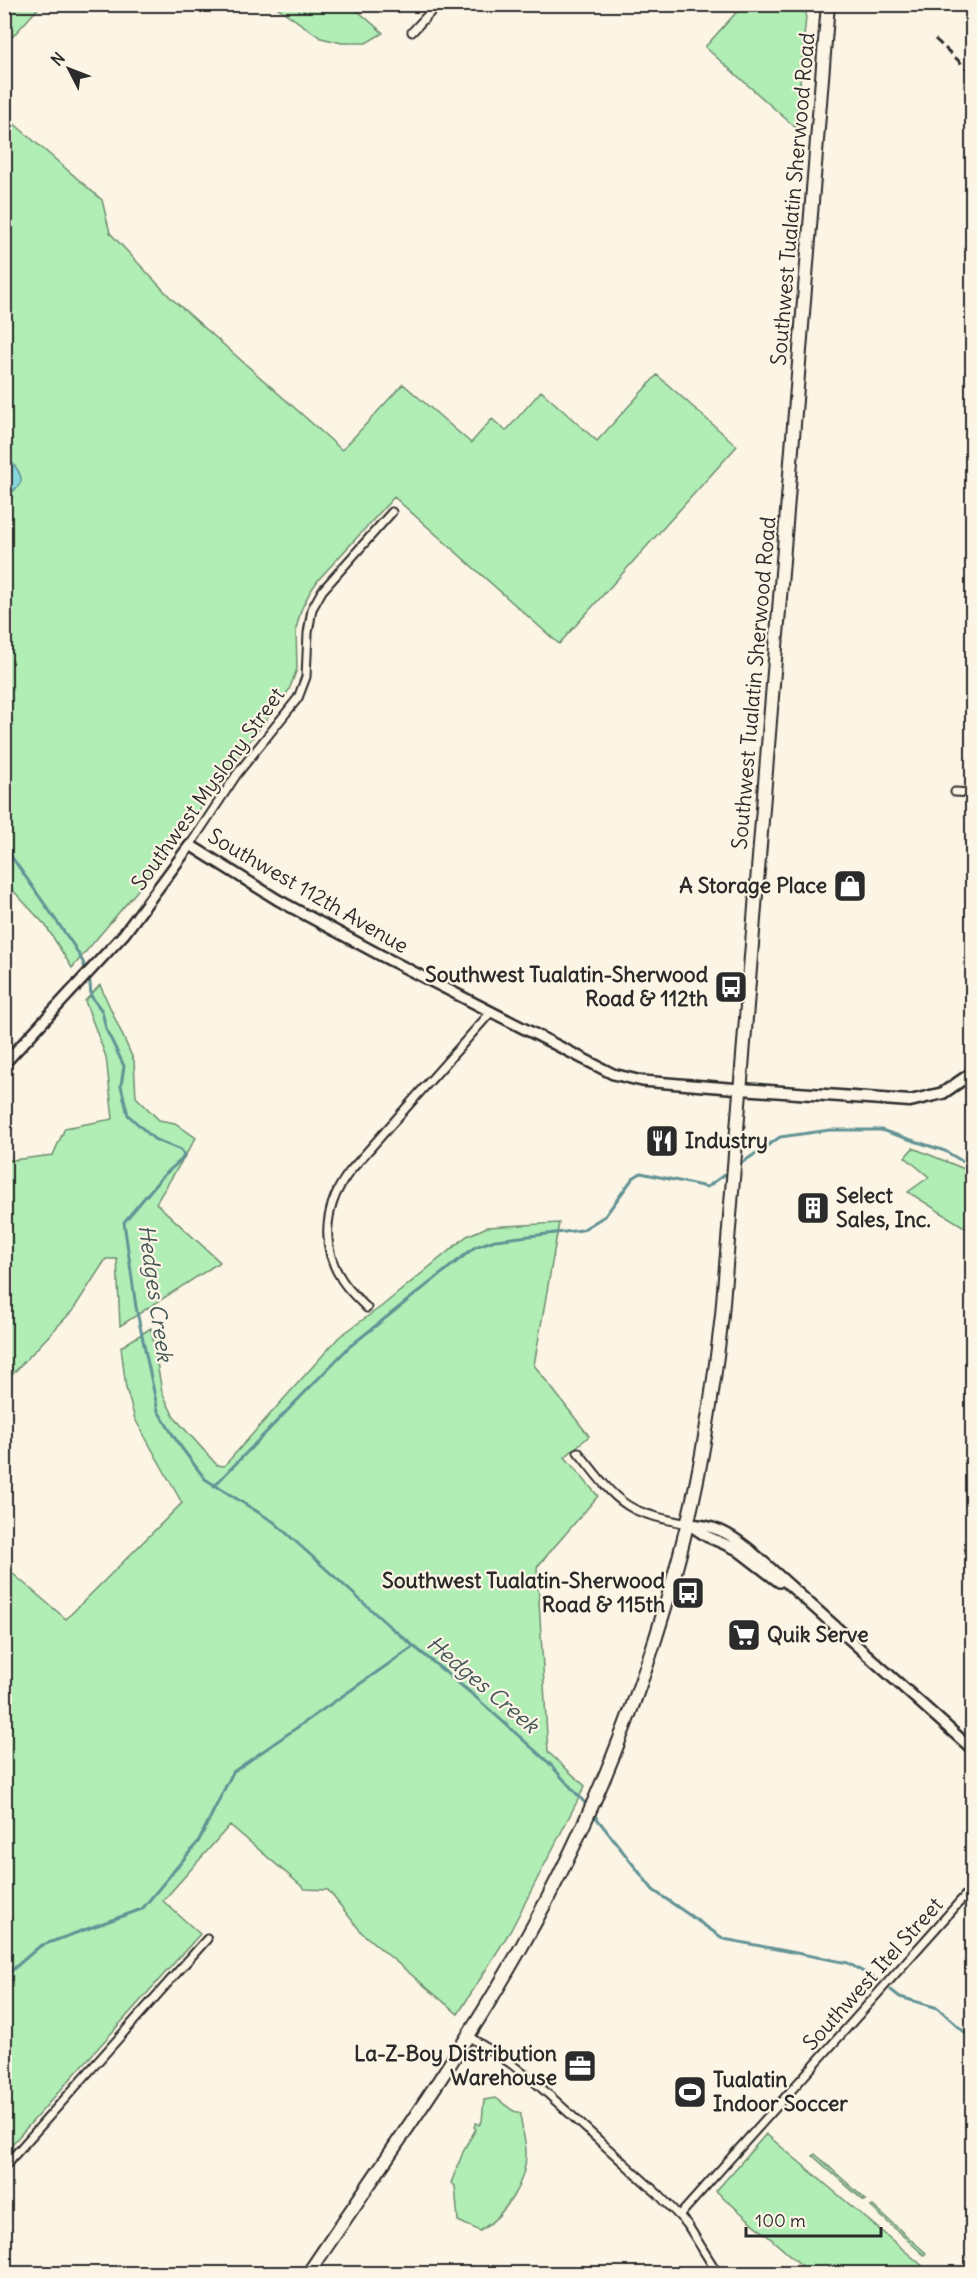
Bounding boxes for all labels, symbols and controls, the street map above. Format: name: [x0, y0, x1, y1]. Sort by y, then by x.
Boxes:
street label: Southwest Tualatin Sherwood Road: [765, 31, 821, 366]
north arrow: [39, 39, 99, 99]
text: N: [47, 48, 69, 70]
street label: Southwest Tualatin Sherwood Road: [726, 515, 782, 850]
street label: Southwest Myslony Street: [125, 682, 290, 895]
street label: Southwest 112th Avenue: [203, 822, 413, 959]
shop icon: A Storage Place: [832, 868, 868, 904]
place label: A Storage Place: [679, 872, 827, 899]
place label: Southwest Tualatin-Sherwood Road & 112th: [425, 961, 709, 1012]
bus stop icon: Southwest Tualatin-Sherwood Road & 112th: [713, 969, 749, 1005]
restaurant icon: Industry: [644, 1123, 680, 1159]
place label: Industry: [685, 1127, 768, 1154]
place label: Select Sales, Inc.: [836, 1182, 931, 1233]
building icon: Select Sales, Inc.: [795, 1190, 831, 1226]
water label: Hedges Creek: [133, 1223, 180, 1365]
place label: Southwest Tualatin-Sherwood Road & 115th: [382, 1567, 666, 1618]
bus stop icon: Southwest Tualatin-Sherwood Road & 115th: [670, 1575, 706, 1611]
supermarket icon: Quik Serve: [726, 1617, 762, 1653]
place label: Quik Serve: [767, 1621, 869, 1648]
water label: Hedges Creek: [421, 1629, 546, 1740]
street label: Southwest Itel Street: [797, 1892, 949, 2056]
place label: La-Z-Boy Distribution Warehouse: [354, 2040, 557, 2091]
office icon: La-Z-Boy Distribution Warehouse: [562, 2048, 598, 2084]
place label: Tualatin Indoor Soccer: [713, 2066, 848, 2117]
sports icon: Tualatin Indoor Soccer: [672, 2074, 708, 2110]
scale bar: [746, 2200, 881, 2238]
text: 100 m: [755, 2209, 806, 2232]

